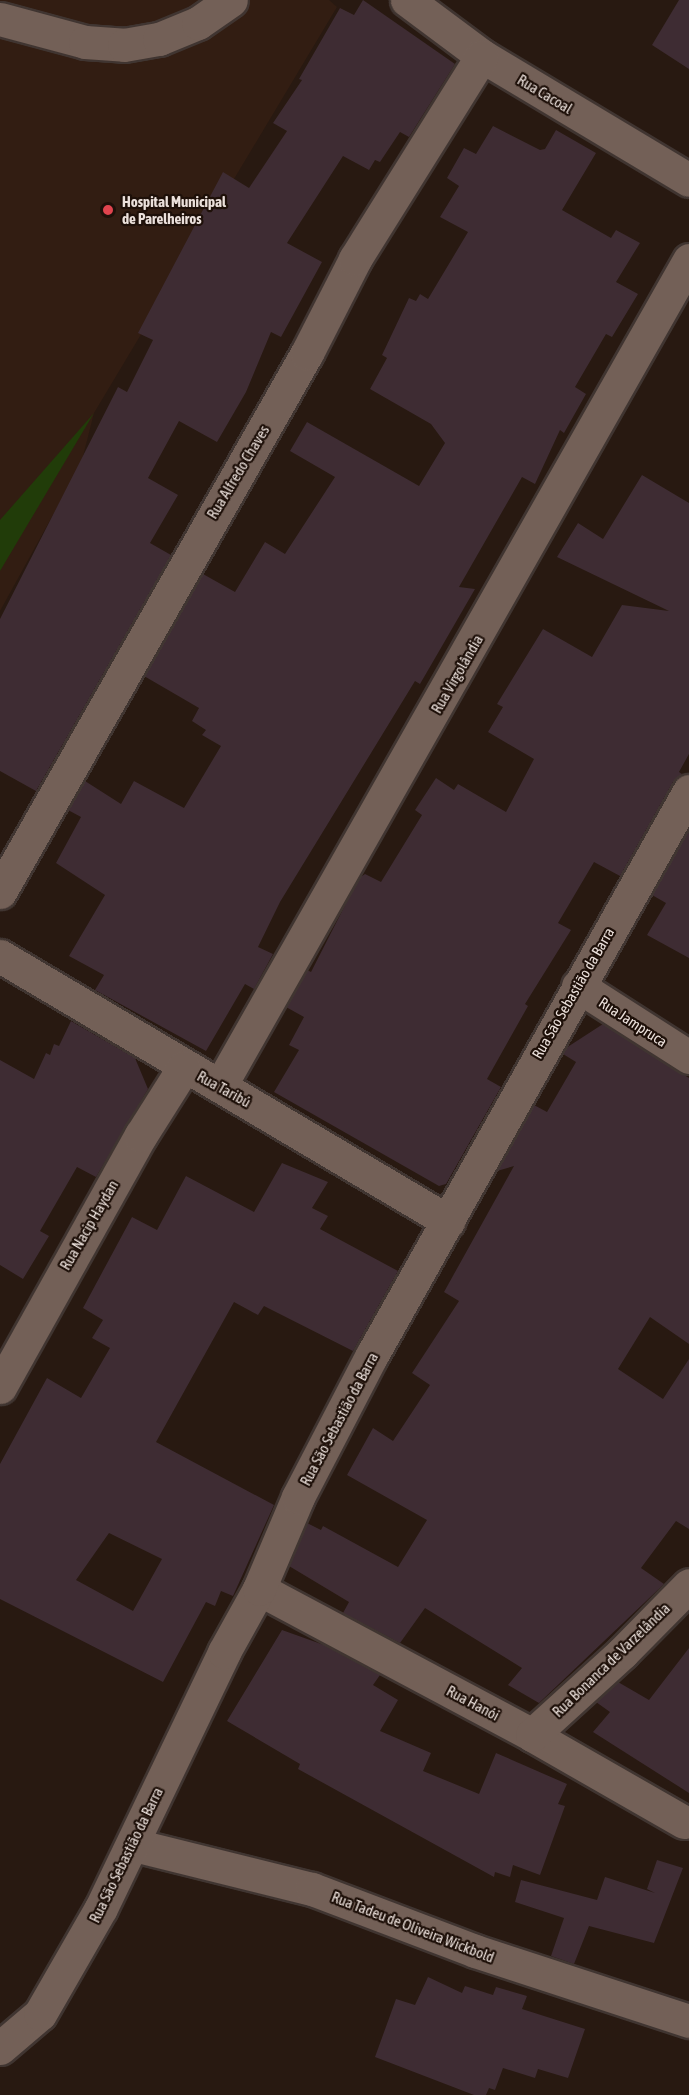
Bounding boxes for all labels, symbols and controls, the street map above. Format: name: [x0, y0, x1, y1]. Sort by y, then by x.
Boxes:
street label: Rua Cacoal: [514, 71, 576, 117]
place label: Hospital Municipal de Parelheiros: [122, 192, 226, 227]
marker: Hospital Municipal de Parelheiros: [99, 201, 117, 219]
street label: Rua Alfredo Chaves: [203, 422, 273, 522]
street label: Rua Virgolândia: [427, 632, 487, 716]
street label: Rua São Sebastião da Barra: [528, 924, 618, 1062]
street label: Rua Jampruca: [596, 993, 670, 1051]
street label: Rua Taribú: [194, 1067, 254, 1111]
street label: Rua Nacip Haydan: [56, 1177, 122, 1273]
street label: Rua São Sebastião da Barra: [296, 1349, 382, 1489]
street label: Rua Bonanca de Varzelândia: [549, 1599, 673, 1721]
street label: Rua Hanói: [444, 1682, 502, 1724]
street label: Rua São Sebastião da Barra: [85, 1784, 167, 1926]
street label: Rua Tadeu de Oliveira Wickbold: [329, 1888, 497, 1966]

